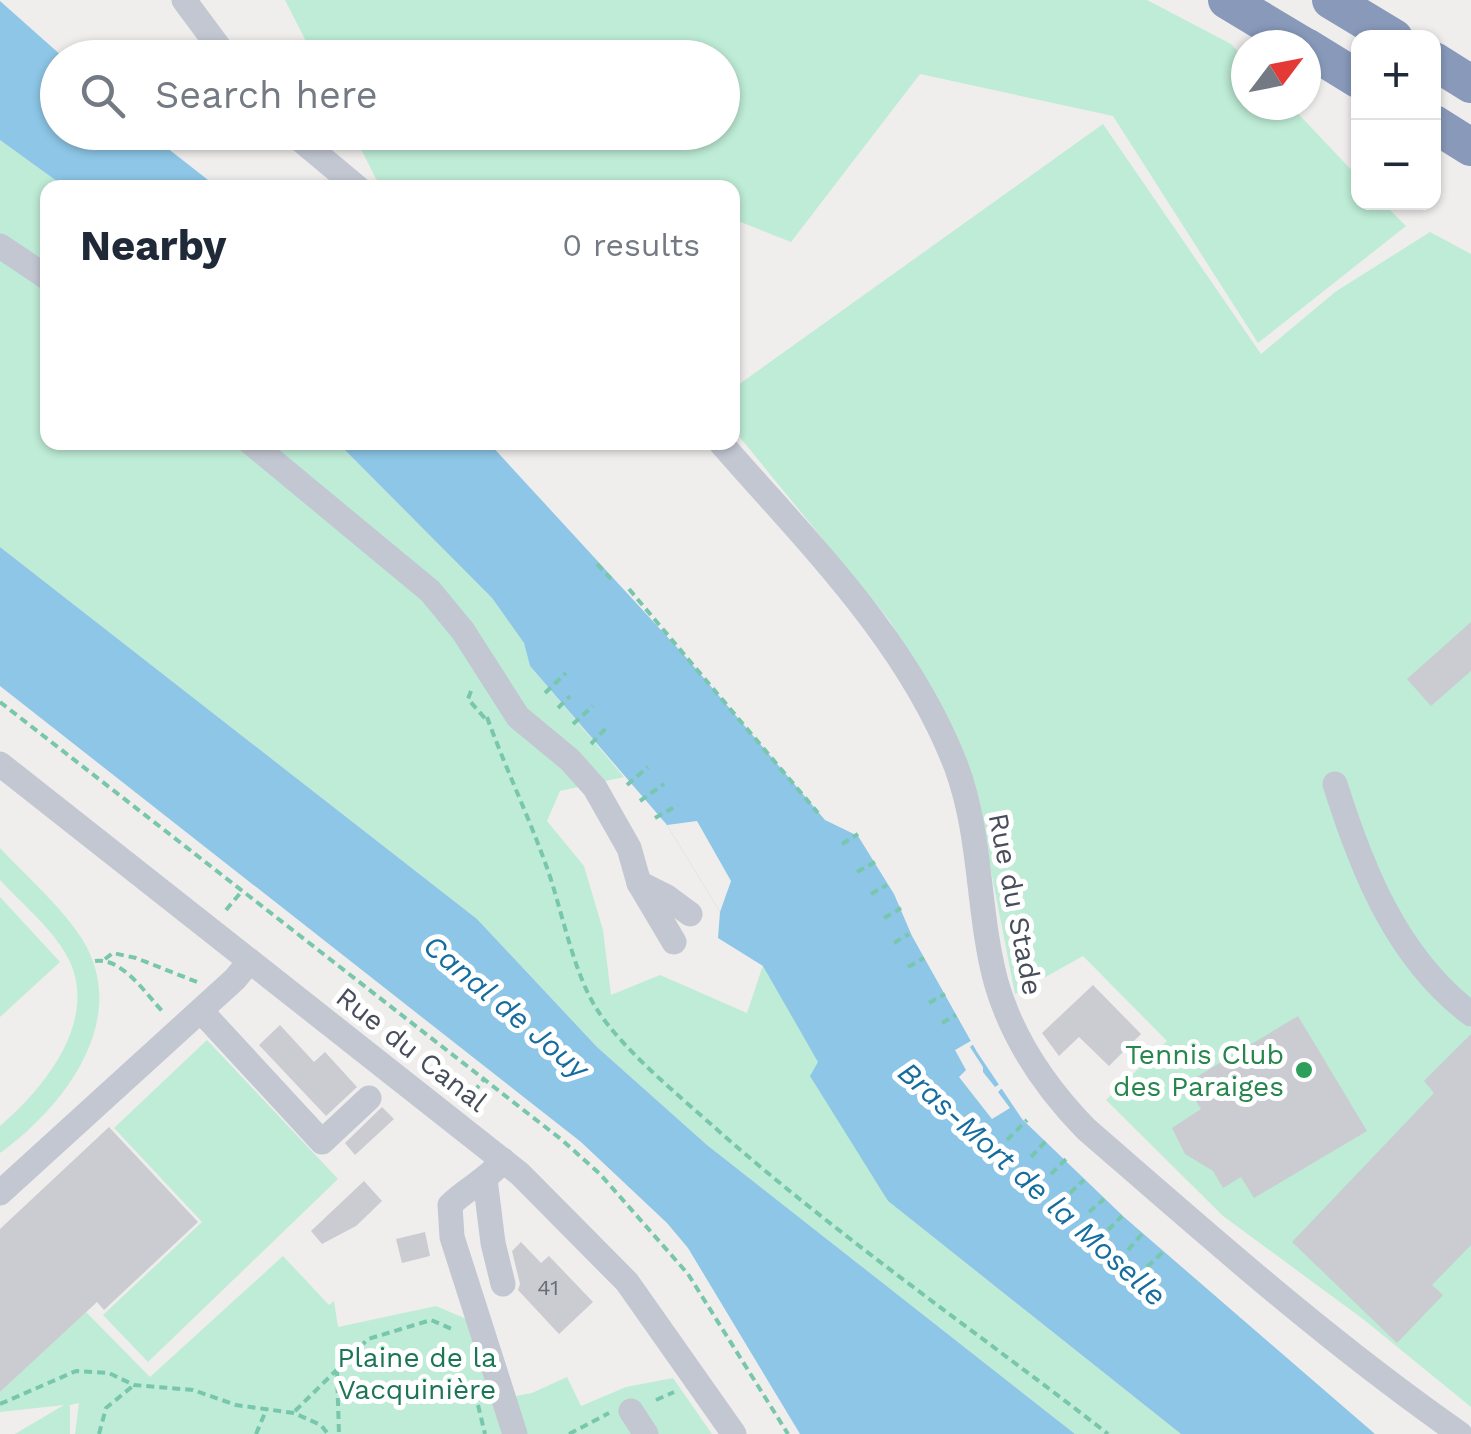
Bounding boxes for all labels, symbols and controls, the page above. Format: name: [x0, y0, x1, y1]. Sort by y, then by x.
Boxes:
north arrow: [1231, 30, 1321, 120]
map controls: [1351, 30, 1441, 210]
button: +: [1351, 30, 1441, 120]
search box: [40, 40, 740, 150]
icon: search: [75, 68, 130, 123]
text: Search here: [155, 73, 378, 117]
button: −: [1351, 120, 1441, 210]
text: Nearby: [80, 221, 227, 270]
text: 0 results: [562, 226, 700, 264]
street label: Rue du Stade: [982, 810, 1049, 998]
water label: Canal de Jouy: [417, 927, 598, 1087]
street label: Rue du Canal: [330, 980, 494, 1119]
place label: Tennis Club des Paraiges: [1113, 1038, 1284, 1103]
water label: Bras-Mort de la Moselle: [891, 1054, 1173, 1313]
marker: Tennis Club des Paraiges: [1293, 1059, 1315, 1081]
house number: 41: [537, 1275, 559, 1300]
park label: Plaine de la Vacquinière: [337, 1341, 497, 1406]

